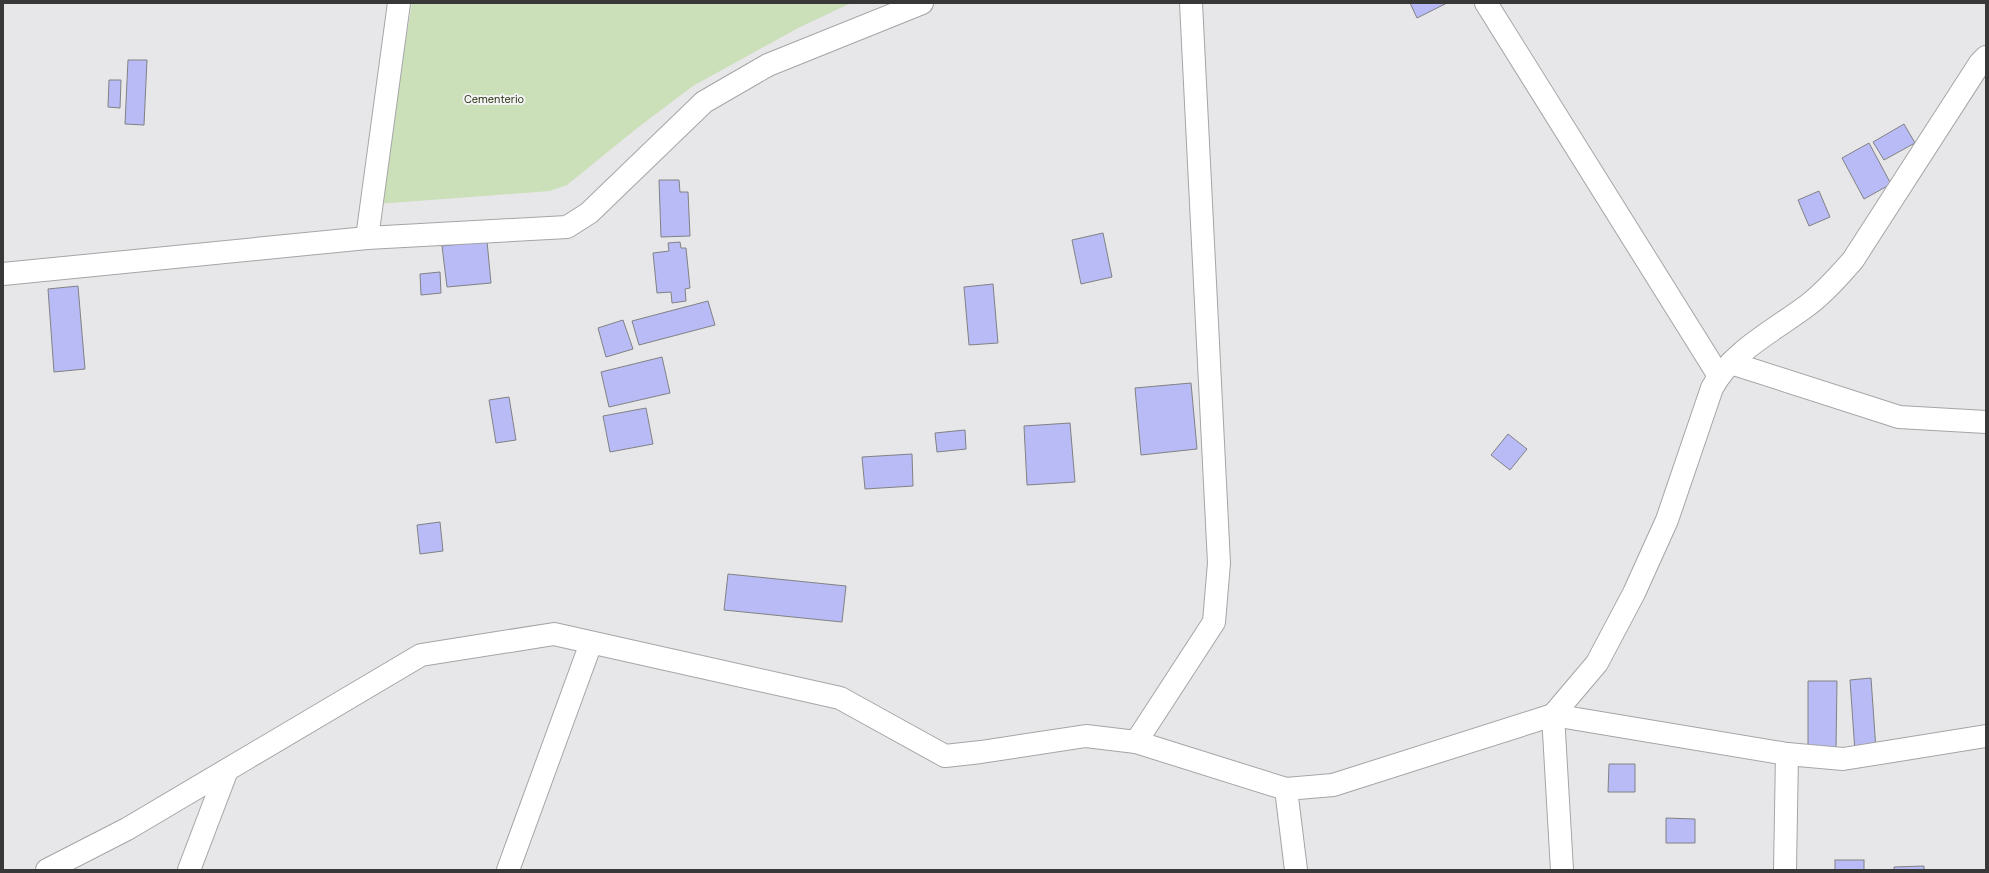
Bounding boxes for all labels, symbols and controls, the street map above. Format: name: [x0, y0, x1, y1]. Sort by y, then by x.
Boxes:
park label: Cementerio: [464, 92, 524, 106]

